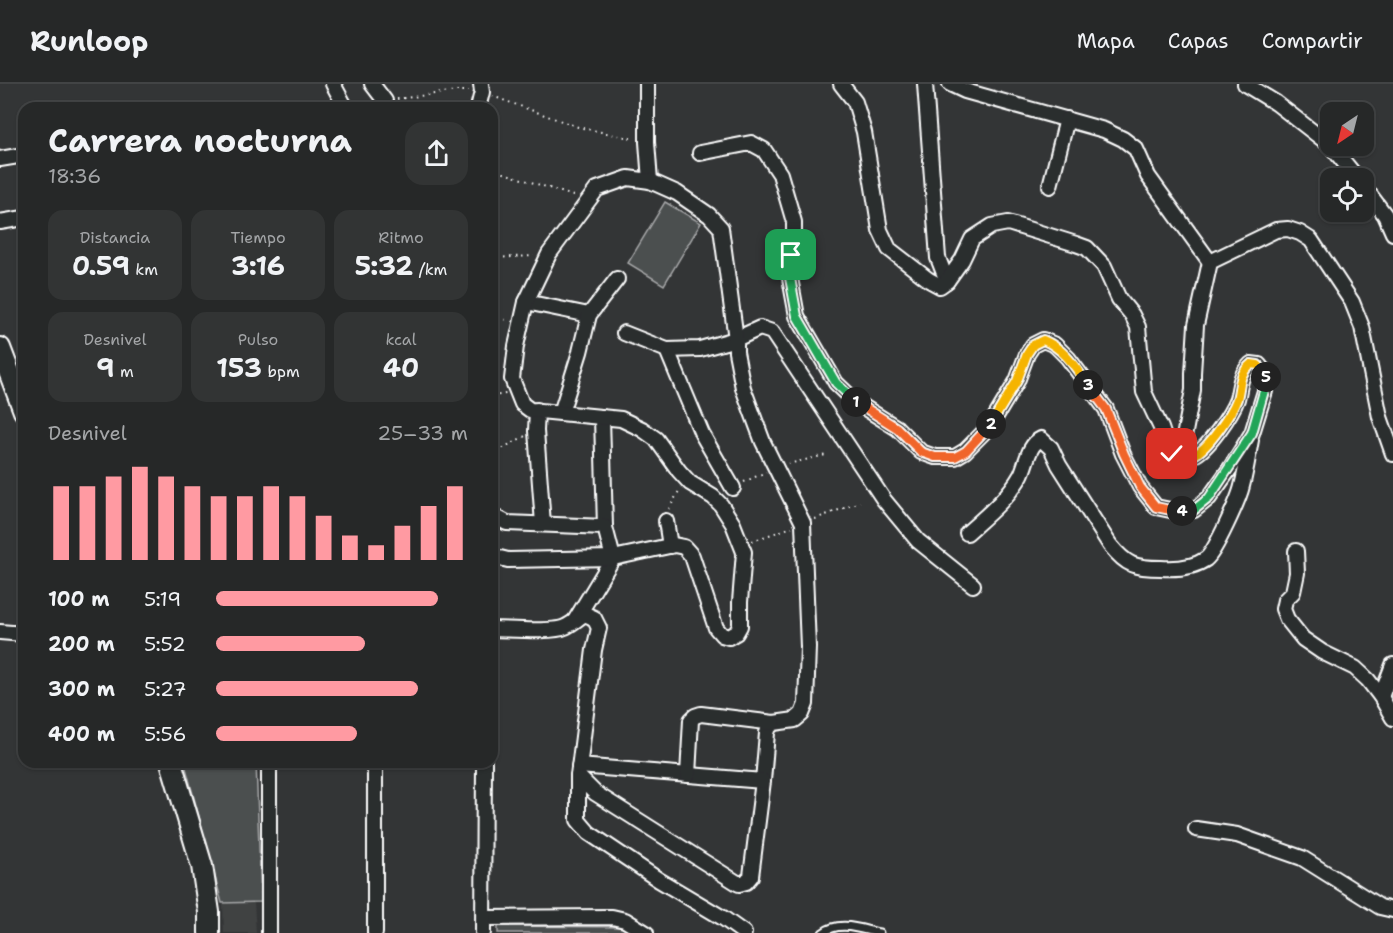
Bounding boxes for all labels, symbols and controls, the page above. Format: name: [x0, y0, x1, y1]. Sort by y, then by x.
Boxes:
text: Runloop: [30, 22, 148, 60]
text: Mapa: [1077, 27, 1135, 55]
text: Capas: [1168, 27, 1229, 55]
text: Compartir: [1262, 27, 1363, 55]
north arrow: [1320, 102, 1374, 156]
map controls: [1320, 102, 1374, 222]
text: Carrera nocturna: [48, 118, 352, 163]
button: share: [405, 122, 468, 185]
text: 18:36: [48, 163, 101, 189]
button: locate: [1320, 168, 1374, 222]
text: Distancia: [80, 227, 150, 248]
text: Tiempo: [230, 227, 286, 248]
text: Ritmo: [378, 227, 424, 248]
pin: [765, 229, 816, 280]
icon: arrive: [774, 238, 807, 271]
text: 0.59: [72, 248, 130, 283]
text: 3:16: [231, 248, 285, 283]
text: 5:32: [355, 248, 413, 283]
text: km: [130, 259, 158, 280]
text: /km: [413, 259, 447, 280]
text: Desnivel: [84, 329, 147, 350]
text: Pulso: [238, 329, 278, 350]
text: kcal: [385, 329, 417, 350]
text: 9: [96, 350, 114, 385]
text: 153: [216, 350, 262, 385]
text: 40: [383, 350, 419, 385]
text: m: [114, 361, 134, 382]
text: bpm: [262, 361, 300, 382]
pin: 5: [1251, 362, 1281, 392]
text: 5: [1261, 366, 1271, 387]
pin: 3: [1073, 370, 1103, 400]
text: 3: [1082, 374, 1094, 395]
pin: 1: [841, 387, 871, 417]
text: 1: [852, 391, 860, 412]
pin: 2: [976, 409, 1006, 439]
text: 2: [985, 413, 997, 434]
text: Desnivel: [48, 420, 127, 446]
text: 25–33 m: [377, 420, 468, 446]
pin: [1146, 428, 1197, 479]
icon: check: [1155, 437, 1188, 470]
pin: 4: [1167, 496, 1197, 526]
text: 4: [1176, 500, 1188, 521]
text: 100 m: [48, 586, 110, 612]
text: 5:19: [144, 586, 181, 612]
text: 200 m: [48, 631, 115, 657]
text: 5:52: [144, 631, 186, 657]
text: 300 m: [48, 676, 115, 702]
text: 5:27: [144, 676, 187, 702]
text: 400 m: [48, 721, 115, 747]
text: 5:56: [144, 721, 187, 747]

